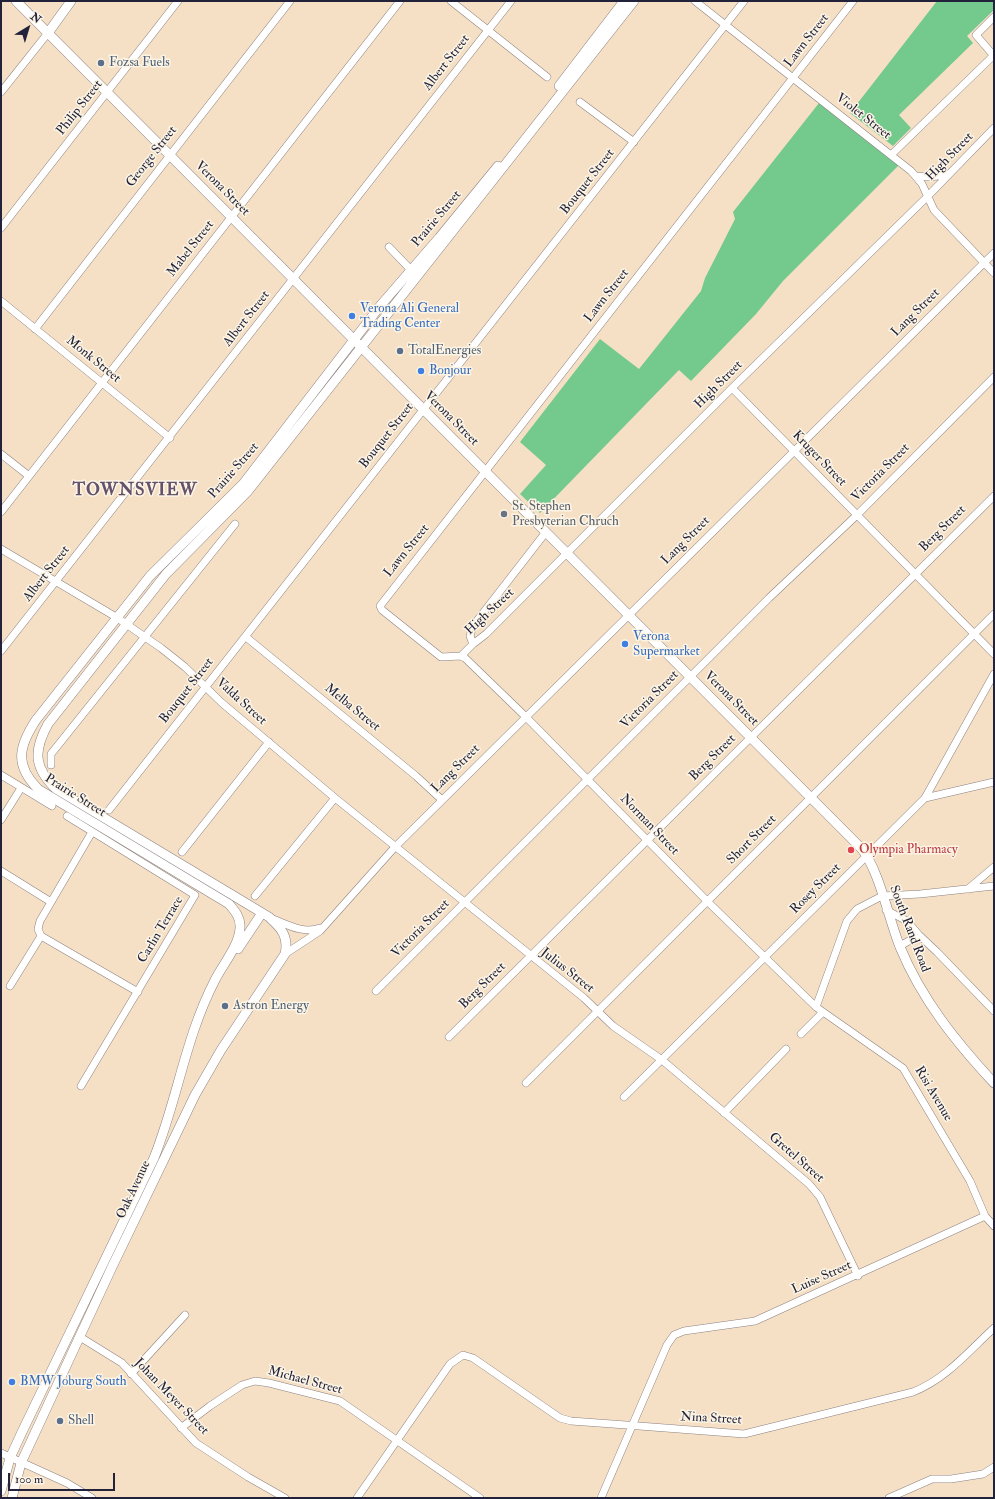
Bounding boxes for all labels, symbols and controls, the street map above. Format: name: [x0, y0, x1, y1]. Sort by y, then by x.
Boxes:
north arrow: [8, 8, 48, 48]
text: N: [28, 10, 44, 26]
street label: Lawn Street: [781, 11, 833, 71]
street label: Albert Street: [420, 32, 474, 94]
place label: Fozsa Fuels: [109, 55, 170, 71]
marker: Fozsa Fuels: [96, 58, 106, 68]
street label: Philip Street: [54, 77, 106, 139]
street label: Violet Street: [832, 91, 894, 143]
street label: George Street: [123, 123, 181, 191]
street label: High Street: [923, 129, 977, 185]
street label: Bouquet Street: [558, 146, 618, 218]
street label: Verona Street: [191, 158, 253, 220]
street label: Prairie Street: [409, 188, 465, 250]
street label: Mabel Street: [164, 218, 218, 280]
street label: Lawn Street: [581, 266, 633, 326]
street label: Lang Street: [889, 286, 943, 340]
street label: Albert Street: [220, 288, 274, 350]
place label: Verona Ali General Trading Center: [360, 301, 459, 332]
marker: Verona Ali General Trading Center: [347, 311, 357, 321]
street label: Monk Street: [63, 333, 123, 387]
place label: TotalEnergies: [408, 343, 481, 359]
marker: TotalEnergies: [395, 346, 405, 356]
street label: High Street: [692, 358, 746, 412]
place label: Bonjour: [429, 363, 471, 379]
marker: Bonjour: [416, 366, 426, 376]
street label: Verona Street: [420, 388, 482, 450]
street label: Bouquet Street: [357, 400, 417, 472]
street label: Kruger Street: [789, 428, 849, 490]
street label: Prairie Street: [206, 440, 262, 502]
street label: Victoria Street: [849, 441, 913, 505]
district label: TOWNSVIEW: [72, 481, 198, 501]
place label: St. Stephen Presbyterian Chruch: [512, 499, 619, 530]
street label: Berg Street: [917, 503, 969, 555]
marker: St. Stephen Presbyterian Chruch: [499, 509, 509, 519]
street label: Lang Street: [659, 514, 713, 568]
street label: Lawn Street: [381, 521, 433, 581]
street label: Albert Street: [20, 543, 74, 605]
street label: High Street: [462, 585, 518, 639]
place label: Verona Supermarket: [633, 629, 700, 660]
marker: Verona Supermarket: [620, 639, 630, 649]
street label: Bouquet Street: [157, 655, 217, 727]
street label: Victoria Street: [618, 668, 682, 732]
street label: Verona Street: [700, 668, 762, 730]
street label: Valda Street: [213, 675, 269, 729]
street label: Melba Street: [321, 681, 383, 735]
street label: Berg Street: [687, 732, 739, 784]
street label: Lang Street: [429, 742, 483, 796]
street label: Prairie Street: [42, 771, 108, 821]
street label: Norman Street: [616, 791, 682, 859]
street label: Short Street: [724, 812, 780, 868]
place label: Olympia Pharmacy: [859, 842, 958, 858]
marker: Olympia Pharmacy: [846, 845, 856, 855]
street label: Rosey Street: [787, 860, 845, 918]
street label: South Rand Road: [885, 883, 933, 975]
street label: Carlin Terrace: [135, 894, 187, 966]
street label: Victoria Street: [389, 897, 453, 961]
street label: Julius Street: [537, 945, 597, 997]
street label: Berg Street: [457, 960, 509, 1012]
place label: Astron Energy: [233, 998, 309, 1014]
marker: Astron Energy: [220, 1001, 230, 1011]
street label: Risi Avenue: [911, 1064, 955, 1124]
street label: Gretel Street: [765, 1130, 827, 1186]
street label: Oak Avenue: [114, 1158, 154, 1222]
street label: Luise Street: [790, 1258, 854, 1298]
street label: Johan Meyer Street: [130, 1355, 212, 1439]
street label: Michael Street: [266, 1364, 344, 1398]
place label: BMW Joburg South: [20, 1374, 127, 1390]
marker: BMW Joburg South: [7, 1377, 17, 1387]
street label: Nina Street: [680, 1410, 742, 1428]
place label: Shell: [68, 1413, 94, 1429]
marker: Shell: [55, 1416, 65, 1426]
scale bar: [10, 1465, 117, 1491]
text: 100 m: [15, 1472, 43, 1487]

